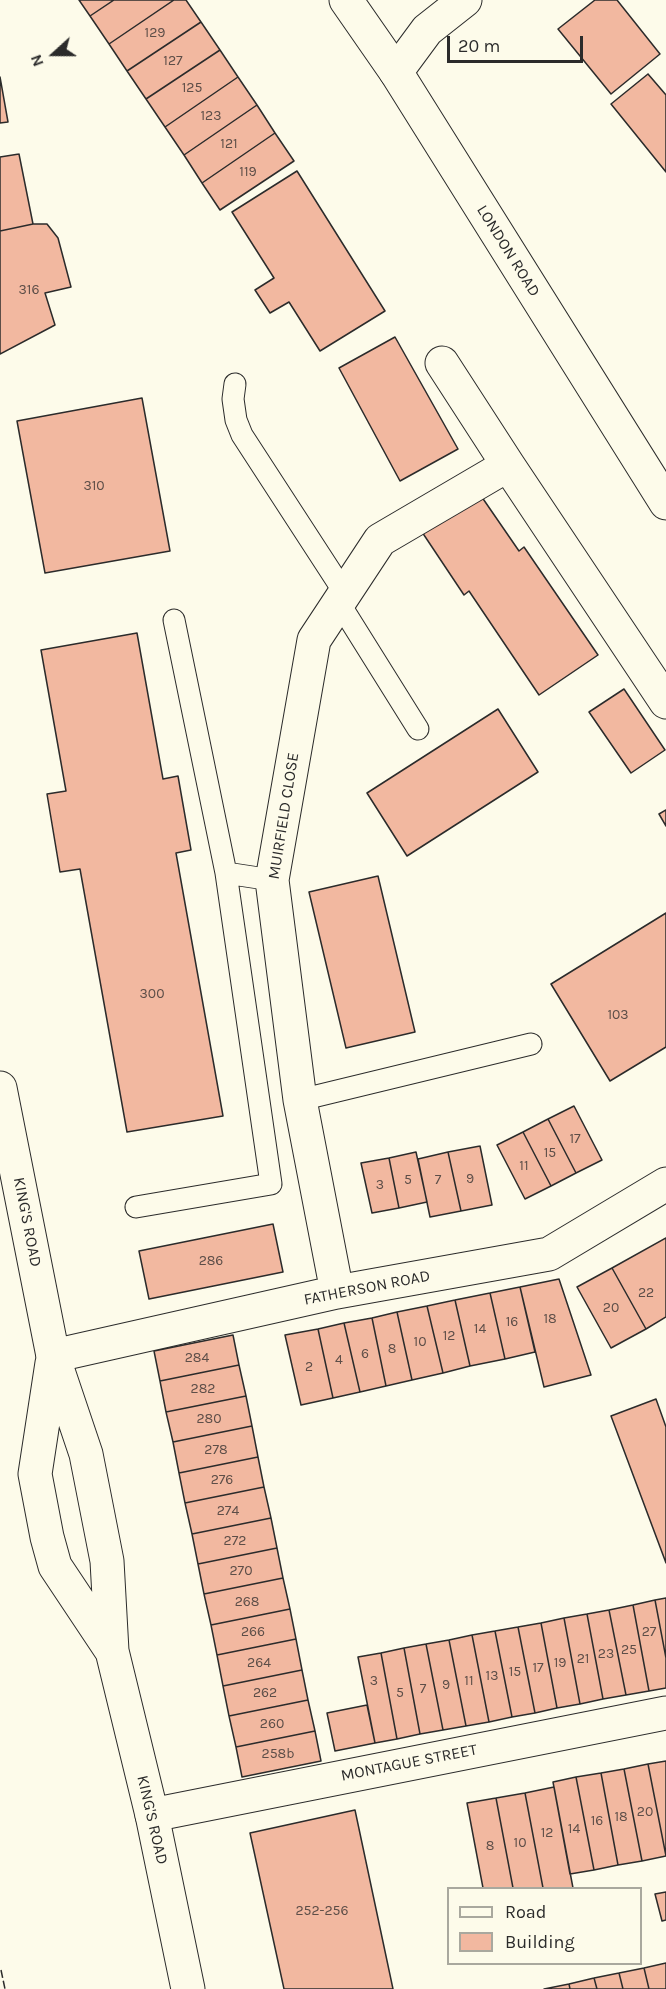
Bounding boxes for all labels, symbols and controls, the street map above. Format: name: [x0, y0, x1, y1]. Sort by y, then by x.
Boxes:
north arrow: [24, 24, 84, 84]
scale bar: [450, 24, 586, 62]
house number: 129: [145, 25, 165, 41]
text: 20 m: [458, 35, 500, 57]
text: N: [26, 52, 48, 69]
house number: 127: [163, 53, 183, 69]
house number: 125: [182, 80, 202, 96]
house number: 123: [200, 108, 222, 124]
house number: 121: [220, 136, 238, 152]
house number: 119: [239, 164, 257, 180]
street label: LONDON ROAD: [472, 202, 544, 300]
house number: 316: [19, 282, 39, 298]
house number: 310: [83, 478, 105, 494]
street label: MUIRFIELD CLOSE: [264, 751, 304, 881]
house number: 300: [140, 986, 164, 1002]
house number: 103: [607, 1007, 629, 1023]
house number: 17: [569, 1131, 581, 1147]
house number: 15: [544, 1145, 556, 1161]
house number: 11: [519, 1158, 529, 1174]
house number: 9: [466, 1171, 474, 1187]
house number: 5: [404, 1172, 412, 1188]
house number: 7: [435, 1172, 441, 1188]
street label: KING'S ROAD: [9, 1176, 45, 1268]
house number: 3: [376, 1177, 384, 1193]
house number: 286: [199, 1253, 223, 1269]
street label: FATHERSON ROAD: [302, 1266, 432, 1310]
house number: 22: [638, 1285, 654, 1301]
house number: 20: [603, 1300, 619, 1316]
house number: 18: [543, 1311, 557, 1327]
house number: 16: [506, 1314, 518, 1330]
house number: 14: [474, 1321, 486, 1337]
house number: 12: [443, 1328, 455, 1344]
house number: 10: [414, 1334, 426, 1350]
house number: 8: [388, 1341, 396, 1357]
house number: 6: [361, 1346, 369, 1362]
house number: 284: [185, 1350, 209, 1366]
house number: 4: [335, 1352, 343, 1368]
house number: 2: [305, 1359, 313, 1375]
house number: 282: [191, 1381, 215, 1397]
house number: 280: [196, 1411, 222, 1427]
house number: 278: [204, 1442, 228, 1458]
house number: 276: [211, 1472, 233, 1488]
house number: 274: [217, 1503, 239, 1519]
house number: 272: [224, 1533, 246, 1549]
house number: 270: [230, 1563, 252, 1579]
house number: 268: [235, 1594, 259, 1610]
house number: 266: [241, 1624, 265, 1640]
house number: 27: [642, 1624, 656, 1640]
house number: 25: [621, 1642, 637, 1658]
house number: 23: [598, 1646, 614, 1662]
house number: 21: [577, 1651, 589, 1667]
house number: 264: [247, 1655, 271, 1671]
house number: 19: [554, 1655, 566, 1671]
house number: 17: [532, 1660, 544, 1676]
house number: 15: [509, 1664, 521, 1680]
house number: 13: [486, 1668, 498, 1684]
house number: 3: [370, 1673, 378, 1689]
house number: 11: [464, 1673, 474, 1689]
house number: 9: [442, 1677, 450, 1693]
house number: 7: [420, 1681, 426, 1697]
house number: 262: [253, 1685, 277, 1701]
house number: 5: [396, 1685, 404, 1701]
house number: 260: [260, 1716, 284, 1732]
street label: MONTAGUE STREET: [339, 1740, 479, 1786]
house number: 258b: [262, 1746, 294, 1762]
street label: KING'S ROAD: [132, 1774, 172, 1866]
house number: 20: [637, 1804, 653, 1820]
house number: 18: [614, 1809, 628, 1825]
house number: 16: [591, 1813, 603, 1829]
house number: 14: [568, 1821, 580, 1837]
house number: 12: [541, 1825, 553, 1841]
house number: 10: [514, 1835, 526, 1851]
house number: 8: [486, 1838, 494, 1854]
legend: [447, 1887, 642, 1965]
text: Road: [505, 1901, 546, 1923]
house number: 252-256: [295, 1903, 349, 1919]
text: Building: [505, 1931, 575, 1953]

